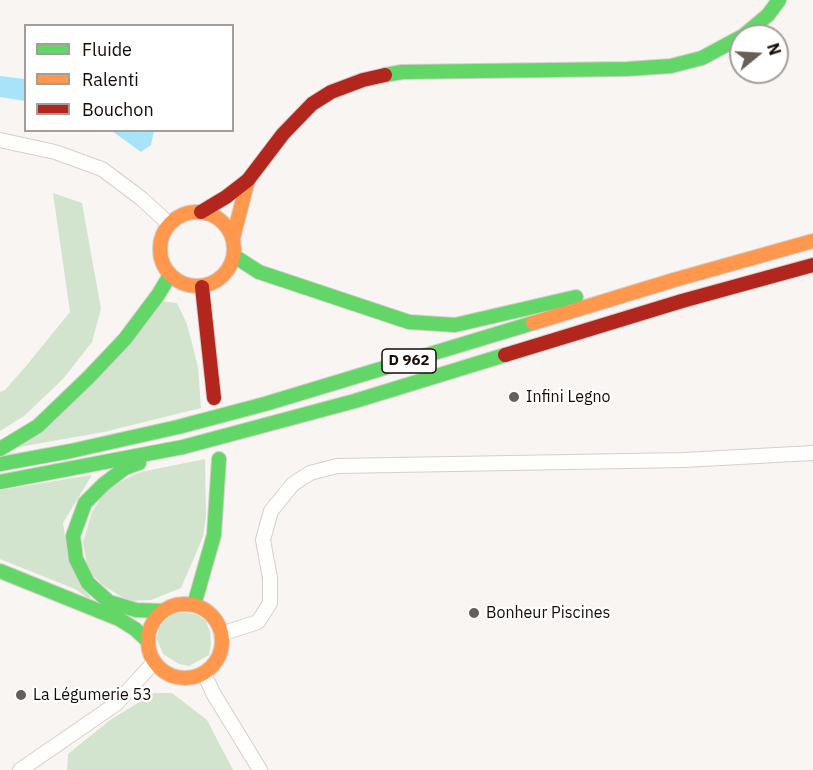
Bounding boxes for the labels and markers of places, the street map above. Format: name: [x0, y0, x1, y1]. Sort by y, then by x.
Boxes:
place label: Infini Legno: [526, 387, 611, 407]
marker: Infini Legno: [507, 390, 521, 404]
place label: Bonheur Piscines: [486, 603, 610, 623]
marker: Bonheur Piscines: [467, 606, 481, 620]
place label: La Légumerie 53: [33, 685, 152, 705]
marker: La Légumerie 53: [14, 688, 28, 702]

